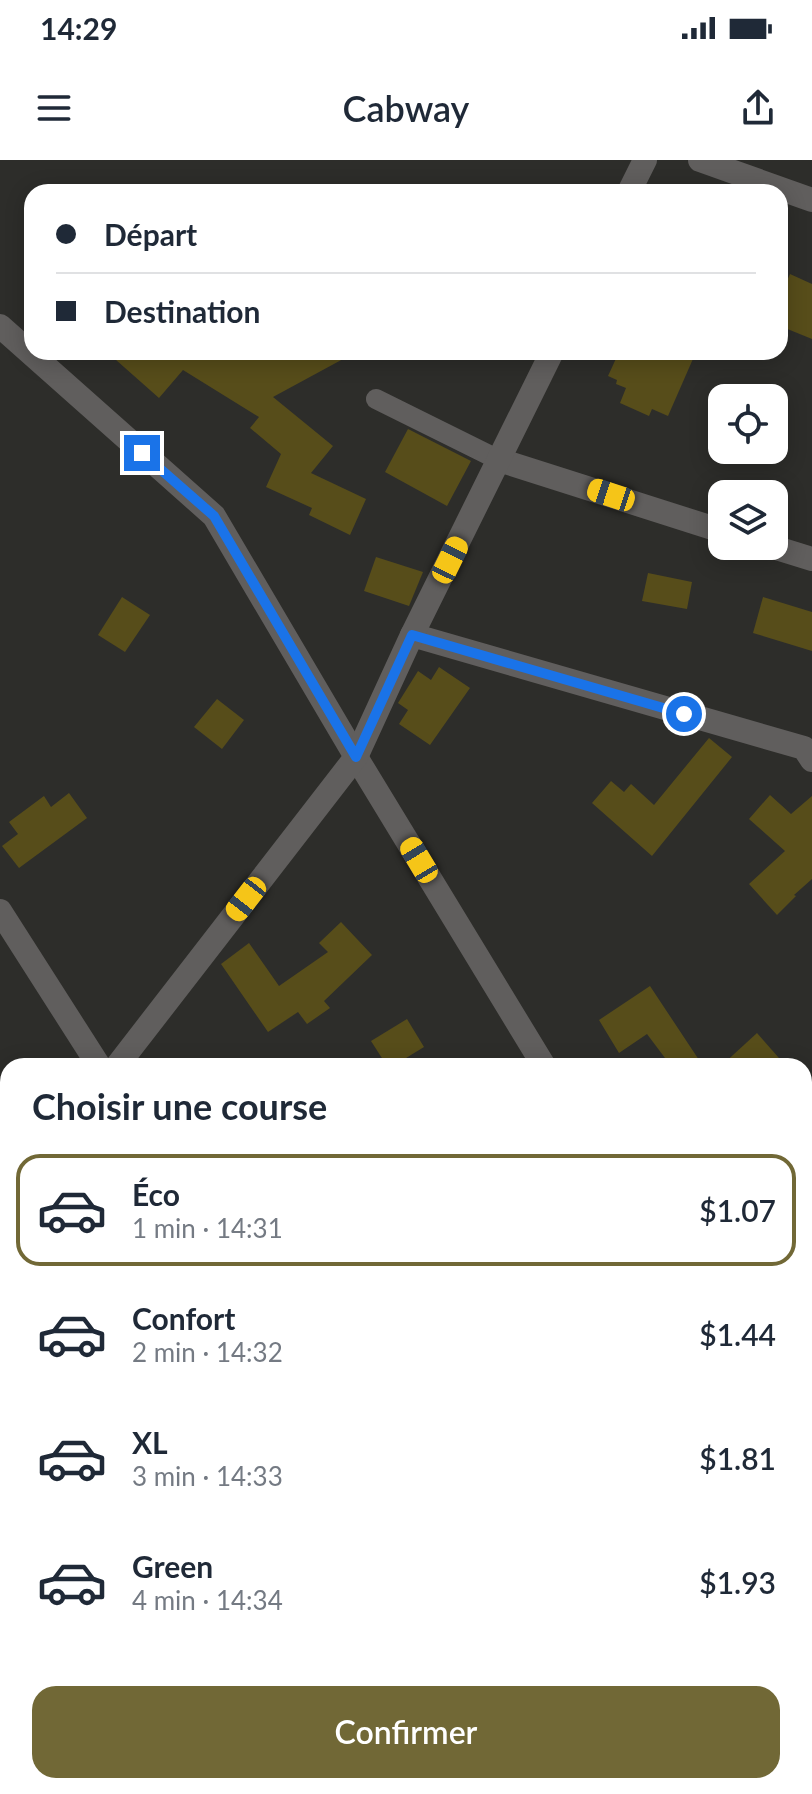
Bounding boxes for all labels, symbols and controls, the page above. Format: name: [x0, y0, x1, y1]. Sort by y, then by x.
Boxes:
text: 14:29: [40, 10, 117, 46]
icon: menu: [32, 86, 76, 130]
text: Cabway: [343, 86, 469, 130]
icon: share: [736, 86, 780, 130]
text: Départ: [104, 216, 197, 252]
text: Destination: [104, 293, 261, 329]
map controls: [708, 384, 788, 560]
button: locate: [708, 384, 788, 464]
route end: [124, 435, 160, 471]
car: [584, 476, 638, 514]
button: layers: [708, 480, 788, 560]
car: [429, 533, 471, 587]
route start: [666, 696, 702, 732]
car: [396, 833, 442, 887]
car: [222, 873, 270, 925]
text: Choisir une course: [32, 1084, 327, 1128]
icon: car: [36, 1174, 108, 1246]
text: Éco: [132, 1176, 180, 1212]
text: $1.07: [699, 1192, 776, 1228]
text: 1 min · 14:31: [132, 1212, 283, 1244]
icon: car: [36, 1298, 108, 1370]
text: Confort: [132, 1300, 235, 1336]
text: $1.44: [699, 1316, 776, 1352]
text: 2 min · 14:32: [132, 1336, 283, 1368]
icon: car: [36, 1422, 108, 1494]
text: XL: [132, 1424, 168, 1460]
text: $1.81: [699, 1440, 776, 1476]
text: 3 min · 14:33: [132, 1460, 283, 1492]
icon: car: [36, 1546, 108, 1618]
text: Green: [132, 1548, 213, 1584]
text: $1.93: [699, 1564, 776, 1600]
text: 4 min · 14:34: [132, 1584, 283, 1616]
button: Confirmer: [32, 1686, 780, 1778]

